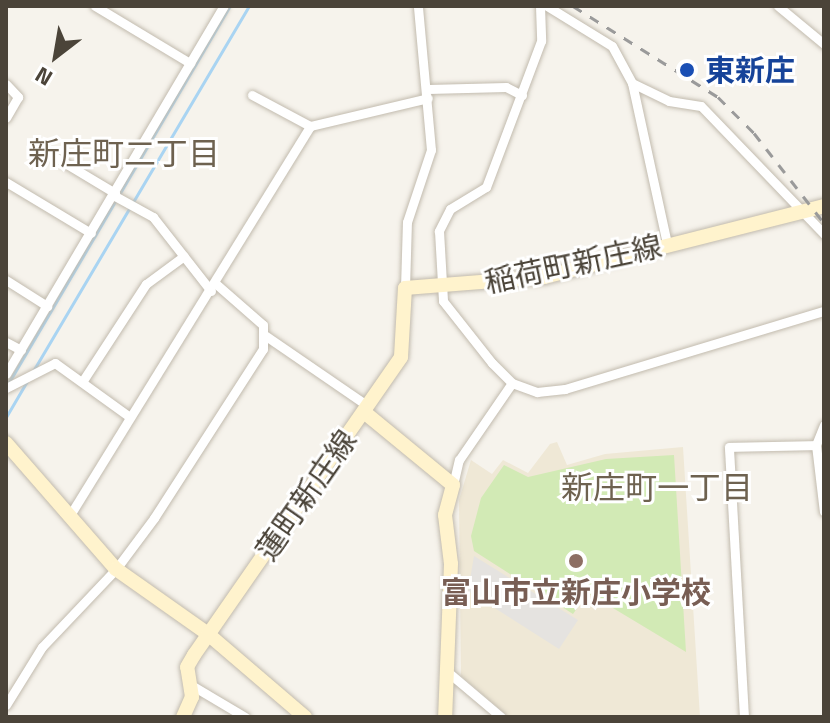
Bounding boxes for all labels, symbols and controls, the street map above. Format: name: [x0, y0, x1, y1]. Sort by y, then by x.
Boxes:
north arrow: [16, 16, 96, 96]
place label: 東新庄: [705, 52, 795, 88]
text: N: [28, 58, 59, 95]
marker: 東新庄: [676, 59, 698, 81]
district label: 新庄町二丁目: [28, 134, 220, 172]
street label: 稲荷町新庄線: [481, 228, 665, 300]
street label: 蓮町新庄線: [248, 423, 364, 567]
district label: 新庄町一丁目: [561, 468, 753, 506]
marker: 富山市立新庄小学校: [567, 552, 585, 570]
place label: 富山市立新庄小学校: [441, 574, 711, 610]

